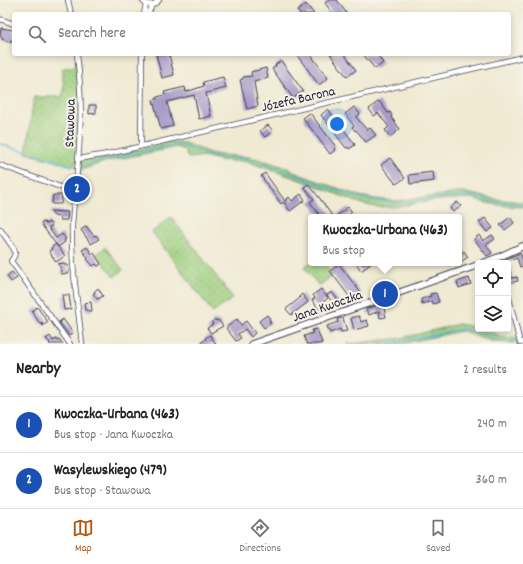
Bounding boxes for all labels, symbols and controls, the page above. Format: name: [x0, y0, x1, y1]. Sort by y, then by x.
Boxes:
search box: [12, 12, 511, 56]
icon: search: [26, 23, 48, 45]
text: Search here: [58, 23, 126, 45]
street label: Józefa Barona: [260, 82, 338, 118]
street label: Stawowa: [60, 98, 82, 148]
your location: [327, 114, 347, 134]
pin: 2: [64, 174, 90, 204]
popup: [308, 214, 462, 266]
text: Kwoczka-Urbana (463): [323, 220, 447, 242]
text: Bus stop: [323, 242, 365, 261]
map controls: [475, 260, 511, 332]
button: locate: [475, 260, 511, 296]
pin: 1: [372, 279, 398, 309]
street label: Jana Kwoczka: [290, 285, 366, 328]
button: layers: [475, 296, 511, 332]
text: Nearby: [16, 358, 60, 382]
text: 2 results: [463, 361, 507, 380]
text: Kwoczka-Urbana (463): [54, 404, 179, 426]
text: 1: [28, 415, 30, 434]
text: 240 m: [477, 415, 507, 434]
text: Bus stop · Jana Kwoczka: [54, 426, 173, 445]
text: Wasylewskiego (479): [54, 460, 167, 482]
text: 2: [26, 471, 32, 490]
text: 360 m: [476, 471, 507, 490]
text: Bus stop · Stawowa: [54, 482, 150, 501]
tab: Map: [72, 517, 94, 557]
tab: Directions: [239, 517, 281, 557]
tab: Saved: [426, 517, 451, 557]

